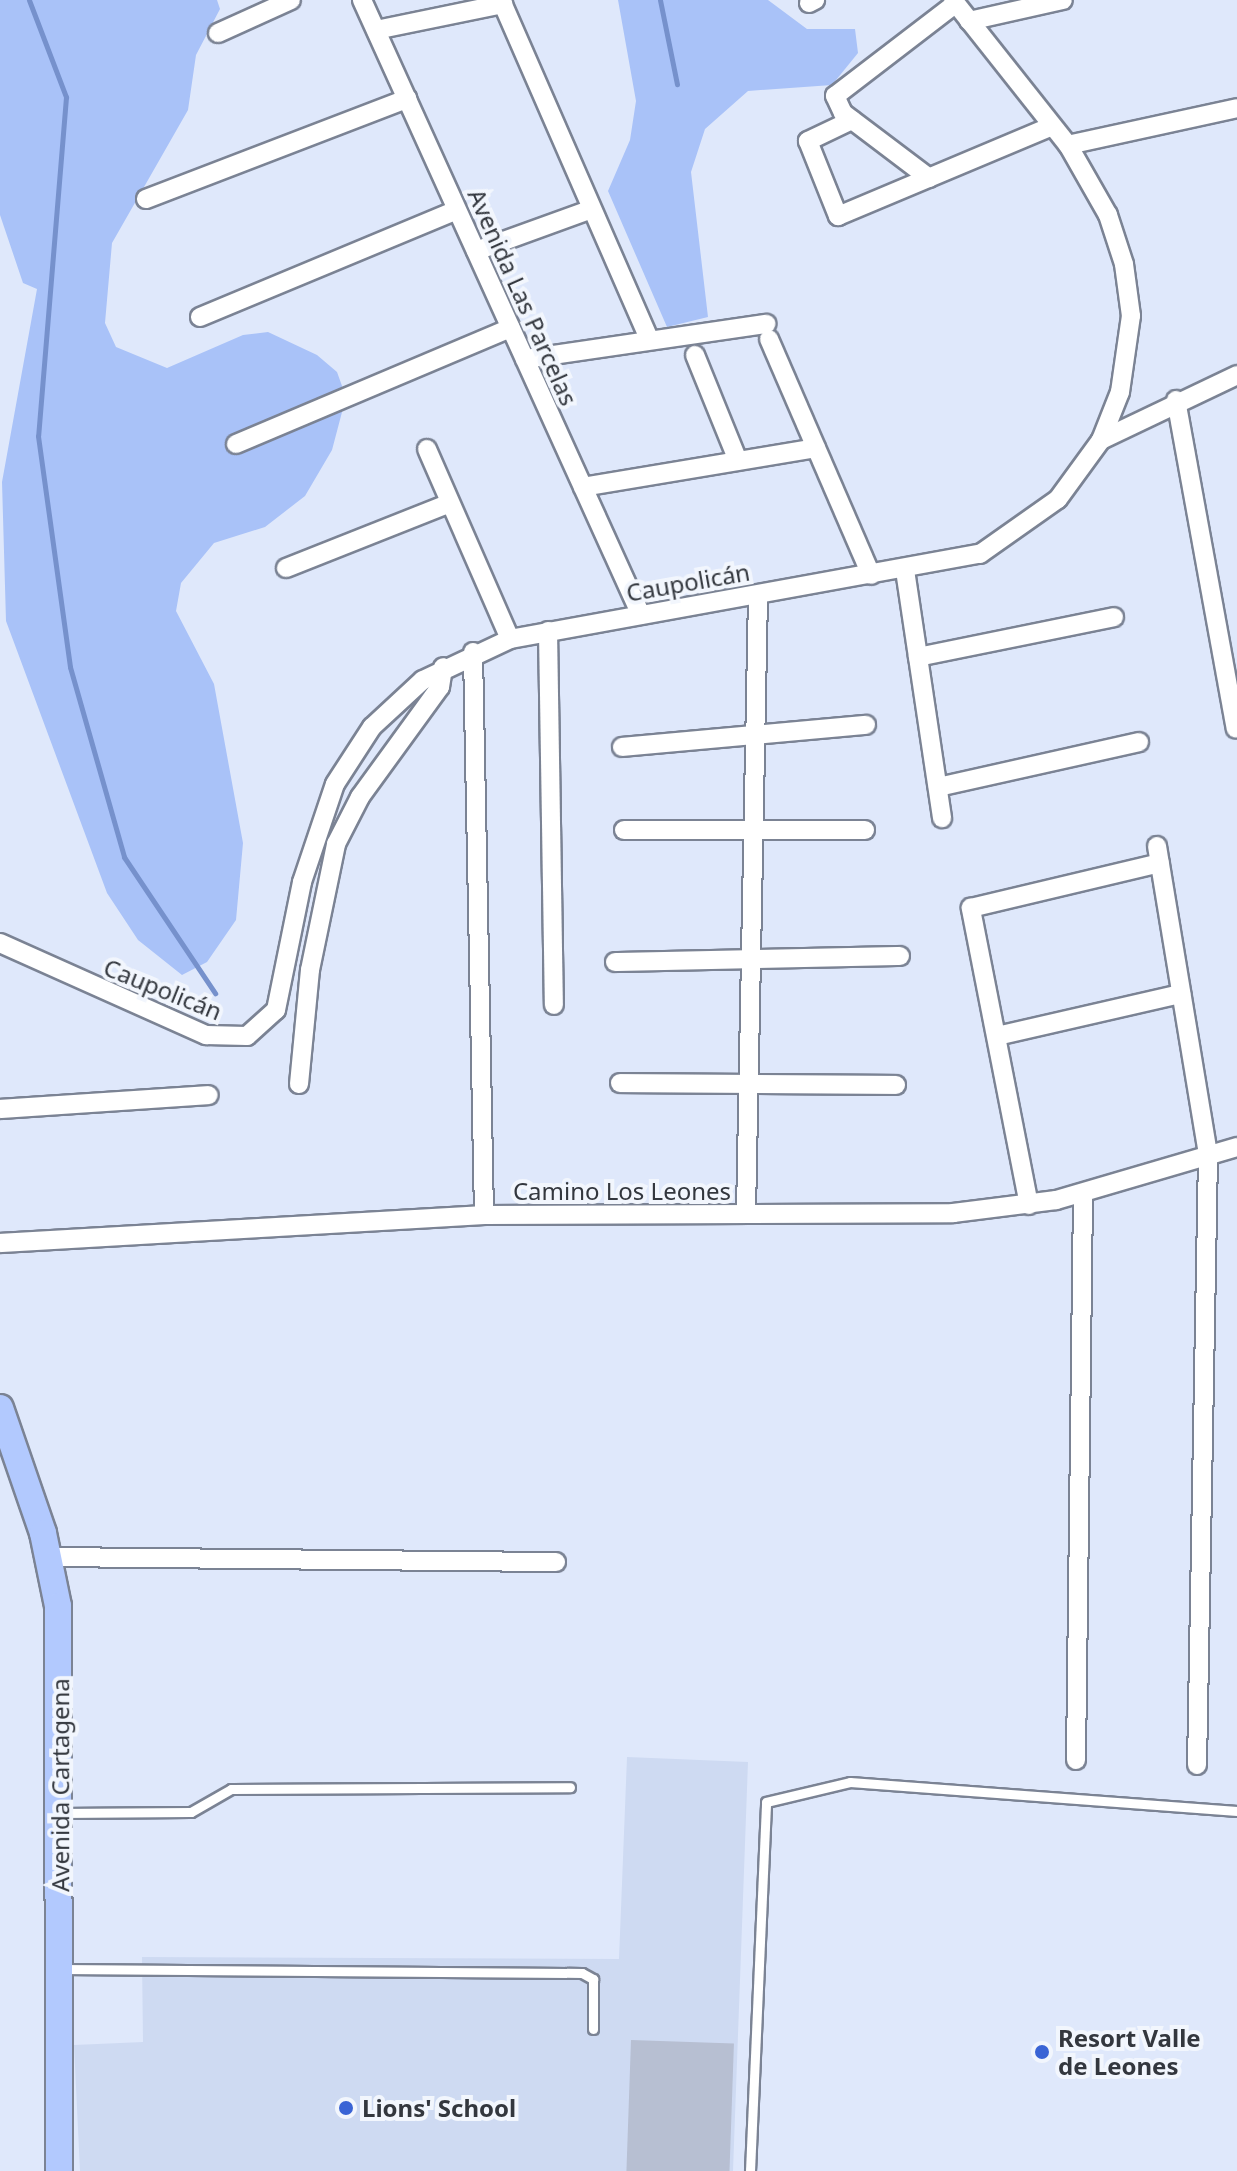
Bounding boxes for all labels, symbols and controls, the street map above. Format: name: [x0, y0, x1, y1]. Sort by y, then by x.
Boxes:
street label: Avenida Las Parcelas: [462, 184, 584, 410]
street label: Caupolicán: [624, 557, 752, 607]
street label: Caupolicán: [100, 952, 226, 1026]
street label: Camino Los Leones: [513, 1177, 731, 1205]
street label: Avenida Cartagena: [46, 1678, 74, 1892]
place label: Resort Valle de Leones: [1058, 2024, 1201, 2080]
marker: Resort Valle de Leones: [1033, 2043, 1051, 2061]
place label: Lions' School: [362, 2094, 516, 2122]
marker: Lions' School: [337, 2099, 355, 2117]

